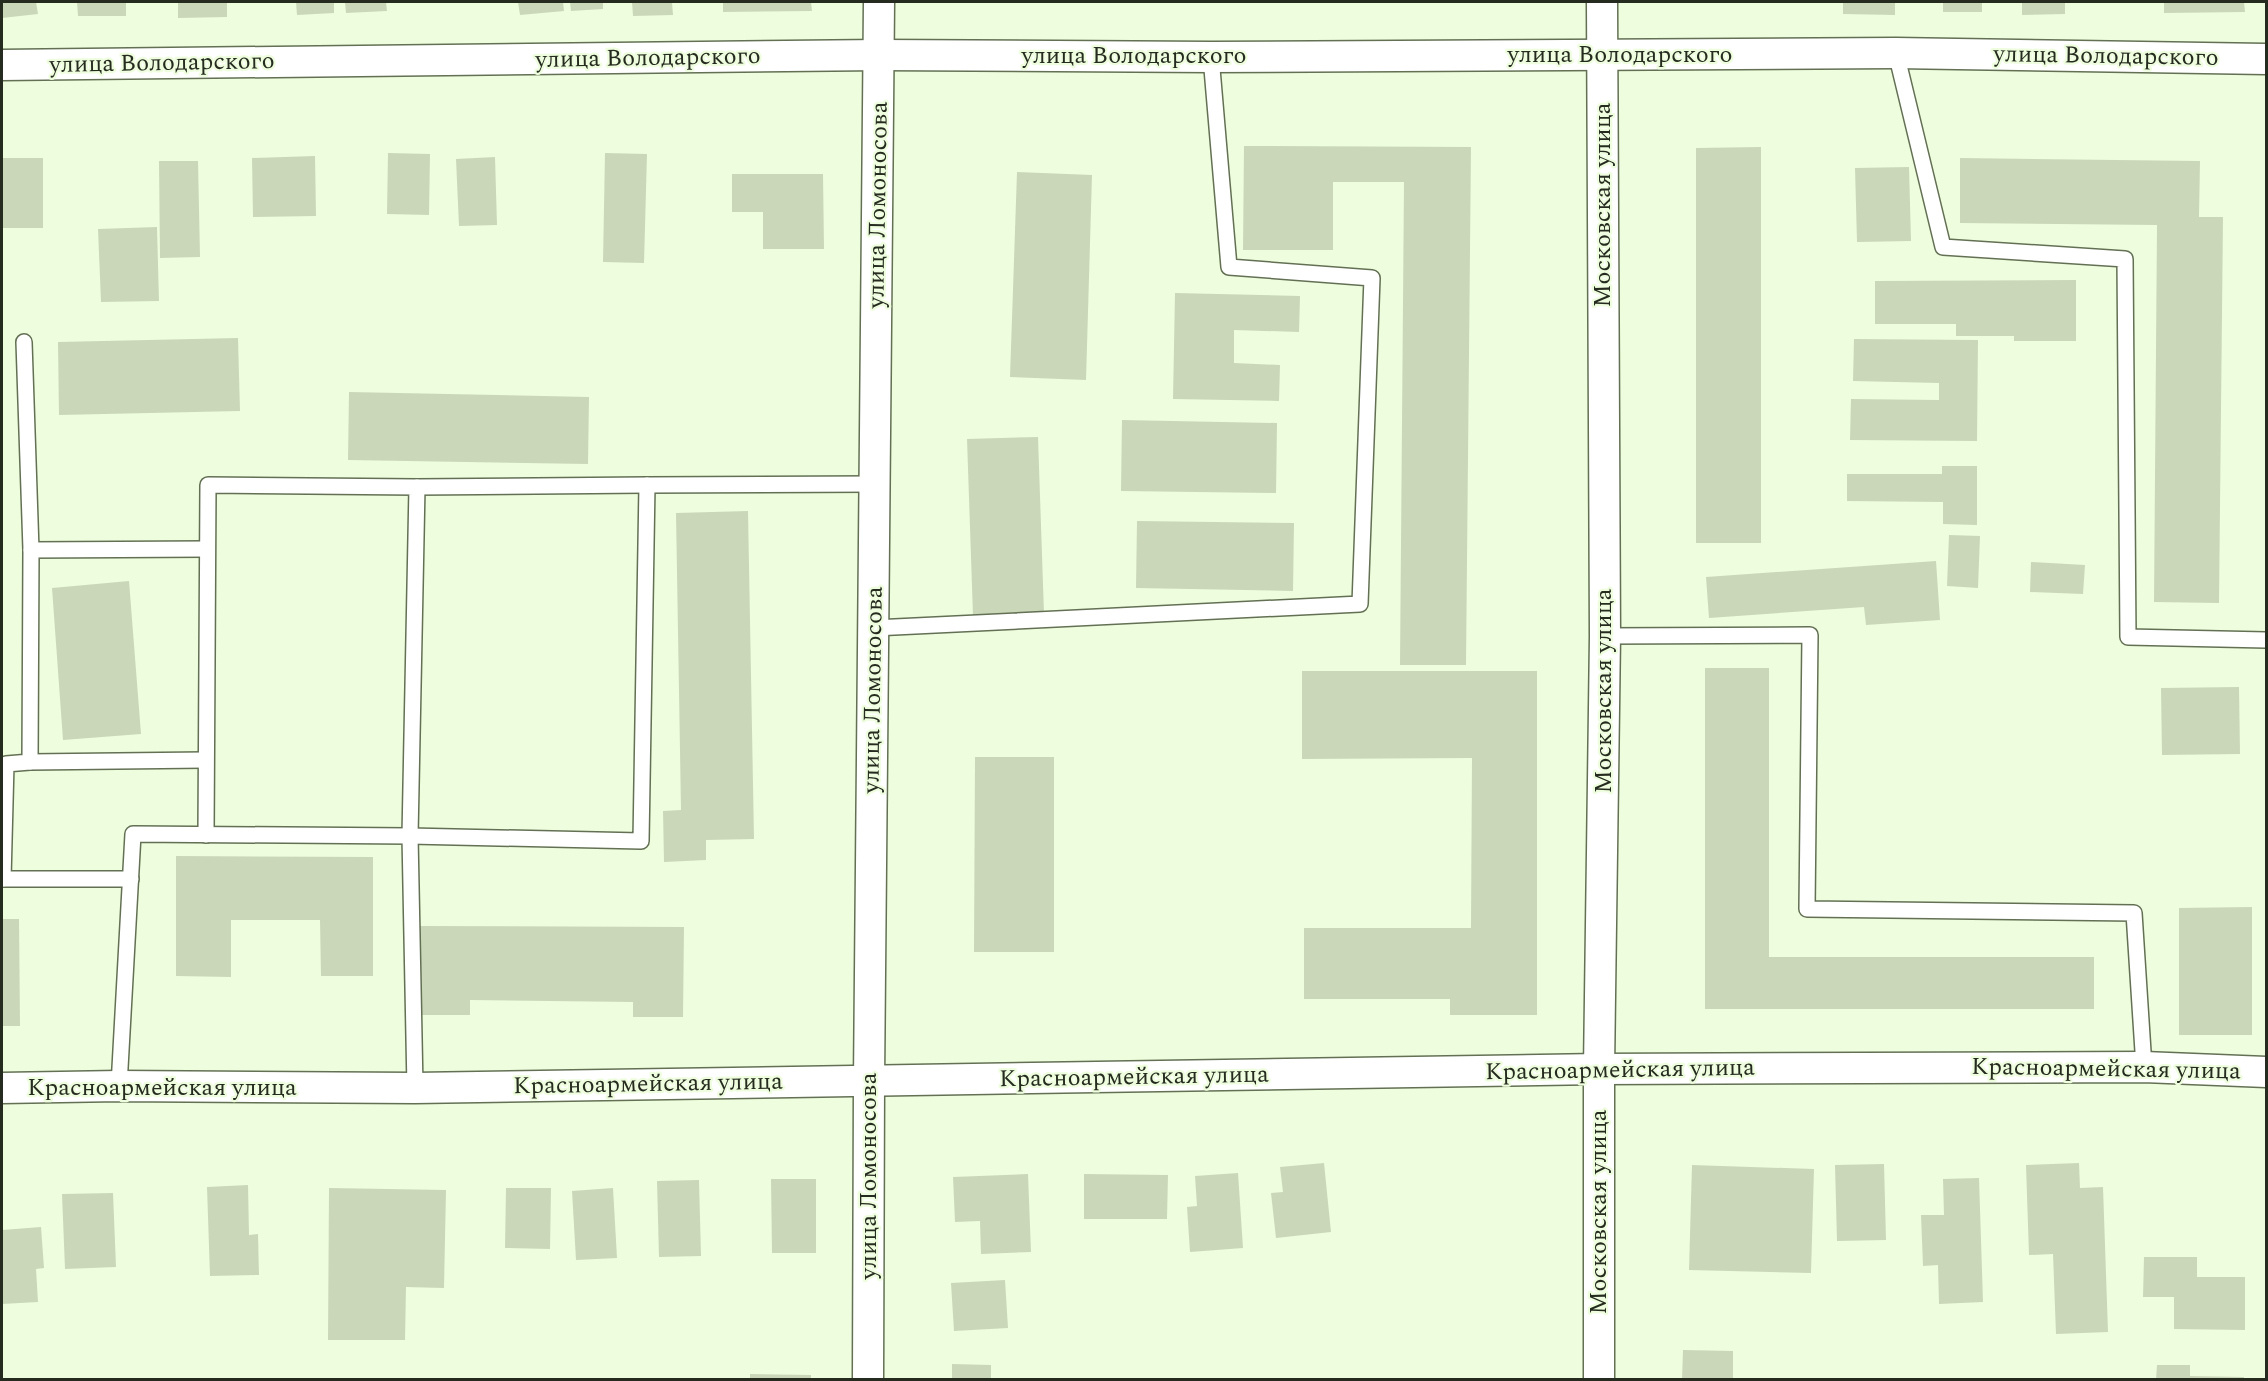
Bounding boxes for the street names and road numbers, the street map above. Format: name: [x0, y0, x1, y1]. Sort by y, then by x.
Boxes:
street label: улица Володарского: [1992, 36, 2219, 76]
street label: улица Володарского: [1506, 37, 1733, 73]
street label: улица Володарского: [534, 38, 761, 78]
street label: улица Володарского: [1020, 38, 1247, 74]
street label: улица Володарского: [48, 43, 275, 83]
street label: улица Ломоносова: [858, 101, 898, 310]
street label: Московская улица: [1585, 102, 1621, 308]
street label: улица Ломоносова: [853, 586, 893, 795]
street label: Московская улица: [1586, 588, 1622, 794]
street label: Красноармейская улица: [1971, 1049, 2241, 1089]
street label: Красноармейская улица: [1485, 1050, 1755, 1090]
street label: Красноармейская улица: [999, 1057, 1269, 1097]
street label: Красноармейская улица: [513, 1064, 783, 1104]
street label: Красноармейская улица: [27, 1070, 297, 1106]
street label: улица Ломоносова: [851, 1072, 887, 1281]
street label: Московская улица: [1581, 1109, 1617, 1315]

